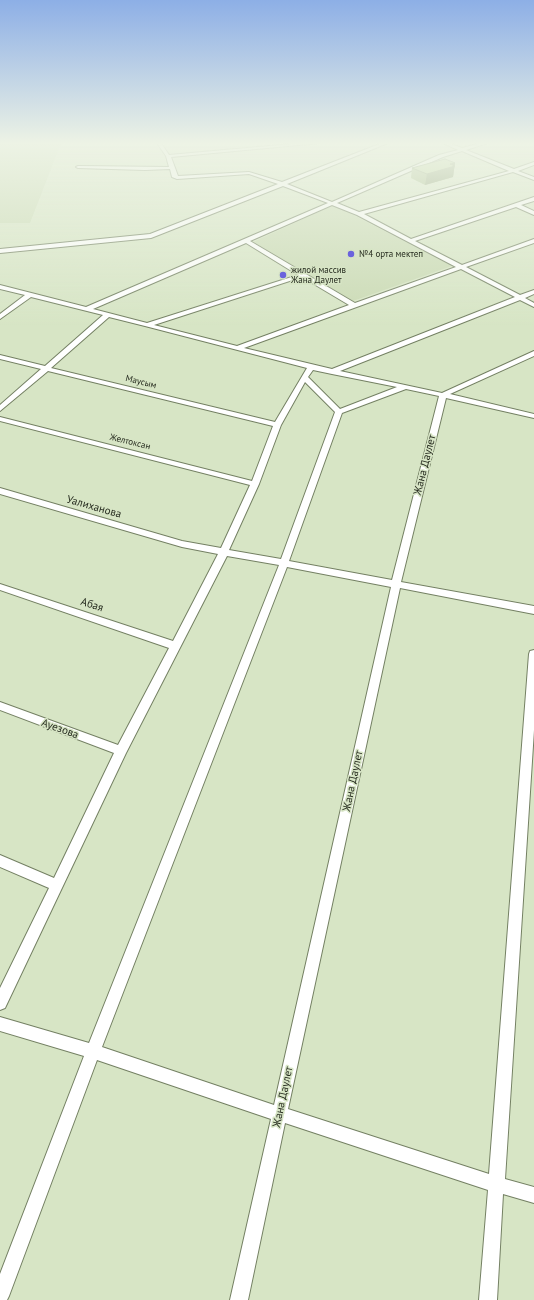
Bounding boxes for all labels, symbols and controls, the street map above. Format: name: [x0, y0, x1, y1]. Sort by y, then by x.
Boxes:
marker: №4 орта мектеп: [346, 249, 356, 259]
place label: №4 орта мектеп: [359, 249, 423, 259]
place label: жилой массив Жана Даулет: [291, 265, 346, 286]
marker: жилой массив Жана Даулет: [278, 270, 288, 280]
street label: Маусым: [124, 373, 158, 391]
street label: Желтоксан: [108, 432, 152, 452]
street label: Жана Даулет: [411, 433, 439, 497]
street label: Уалиханова: [65, 493, 123, 521]
street label: Абая: [79, 595, 105, 615]
street label: Ауезова: [40, 716, 80, 742]
street label: Жана Даулет: [340, 749, 366, 813]
street label: Жана Даулет: [270, 1065, 296, 1129]

